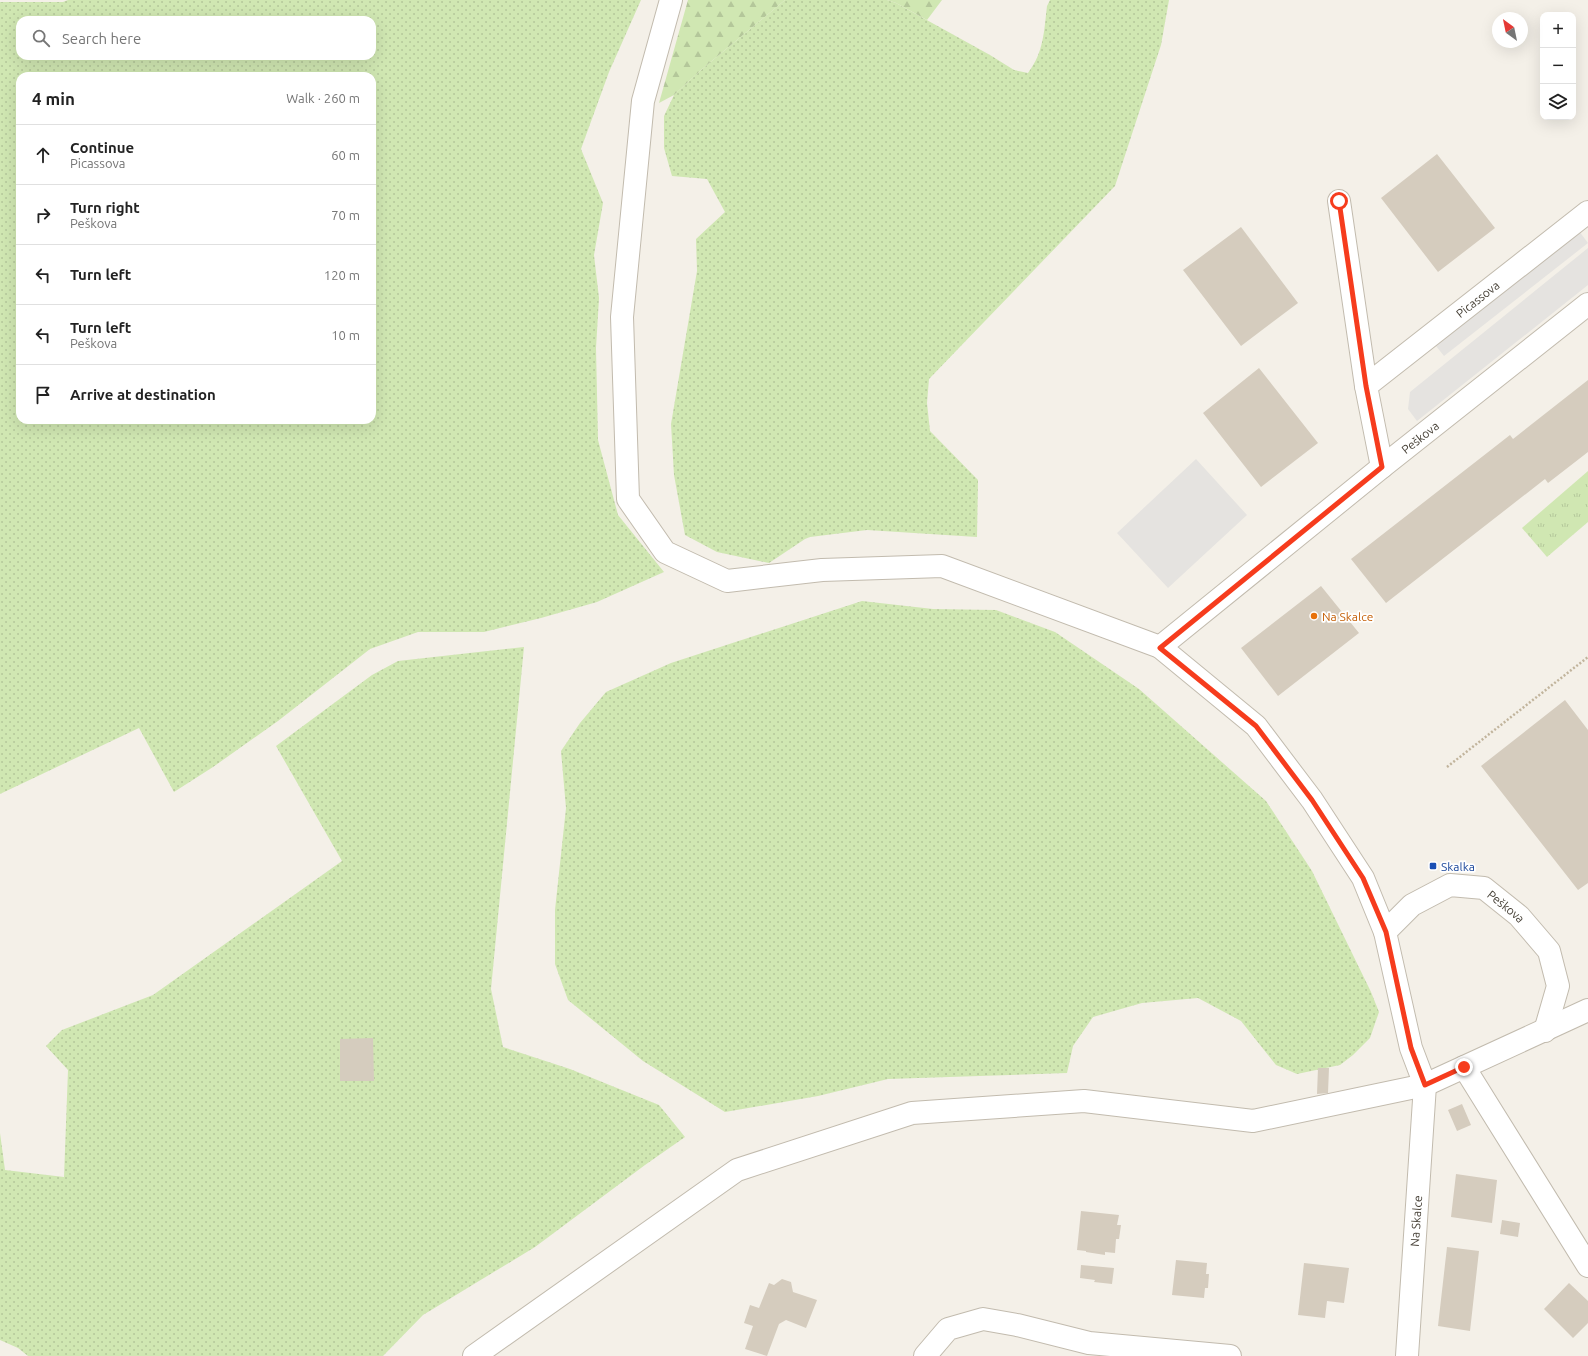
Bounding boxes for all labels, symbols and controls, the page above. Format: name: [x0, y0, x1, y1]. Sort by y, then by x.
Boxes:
north arrow: [1492, 12, 1528, 48]
map controls: [1540, 12, 1576, 120]
button: +: [1540, 12, 1576, 48]
search box: [16, 16, 376, 60]
icon: search: [30, 27, 52, 49]
text: Search here: [62, 30, 141, 47]
button: −: [1540, 48, 1576, 84]
button: layers: [1540, 84, 1576, 120]
text: 4 min: [32, 89, 75, 108]
text: Walk · 260 m: [286, 91, 360, 105]
text: Continue: [70, 139, 134, 156]
icon: ahead: [32, 144, 54, 166]
text: 60 m: [331, 148, 360, 162]
text: Picassova: [70, 156, 126, 170]
route start: [1330, 192, 1348, 210]
text: Turn right: [70, 199, 140, 216]
icon: right: [32, 204, 54, 226]
text: 70 m: [331, 208, 360, 222]
text: Peškova: [70, 216, 117, 230]
icon: left: [32, 264, 54, 286]
text: Turn left: [70, 266, 131, 283]
text: 120 m: [324, 268, 360, 282]
street label: Picassova: [1453, 278, 1502, 320]
text: Turn left: [70, 319, 131, 336]
icon: left: [32, 324, 54, 346]
text: 10 m: [331, 328, 360, 342]
text: Peškova: [70, 336, 117, 350]
icon: arrive: [32, 384, 54, 406]
text: Arrive at destination: [70, 386, 216, 403]
street label: Peškova: [1399, 418, 1441, 456]
place label: Na Skalce: [1322, 610, 1373, 623]
marker: Na Skalce: [1309, 611, 1319, 621]
place label: Skalka: [1441, 860, 1475, 873]
marker: Skalka: [1428, 861, 1438, 871]
street label: Peškova: [1485, 887, 1528, 925]
route end: [1455, 1058, 1473, 1076]
street label: Na Skalce: [1408, 1195, 1424, 1247]

